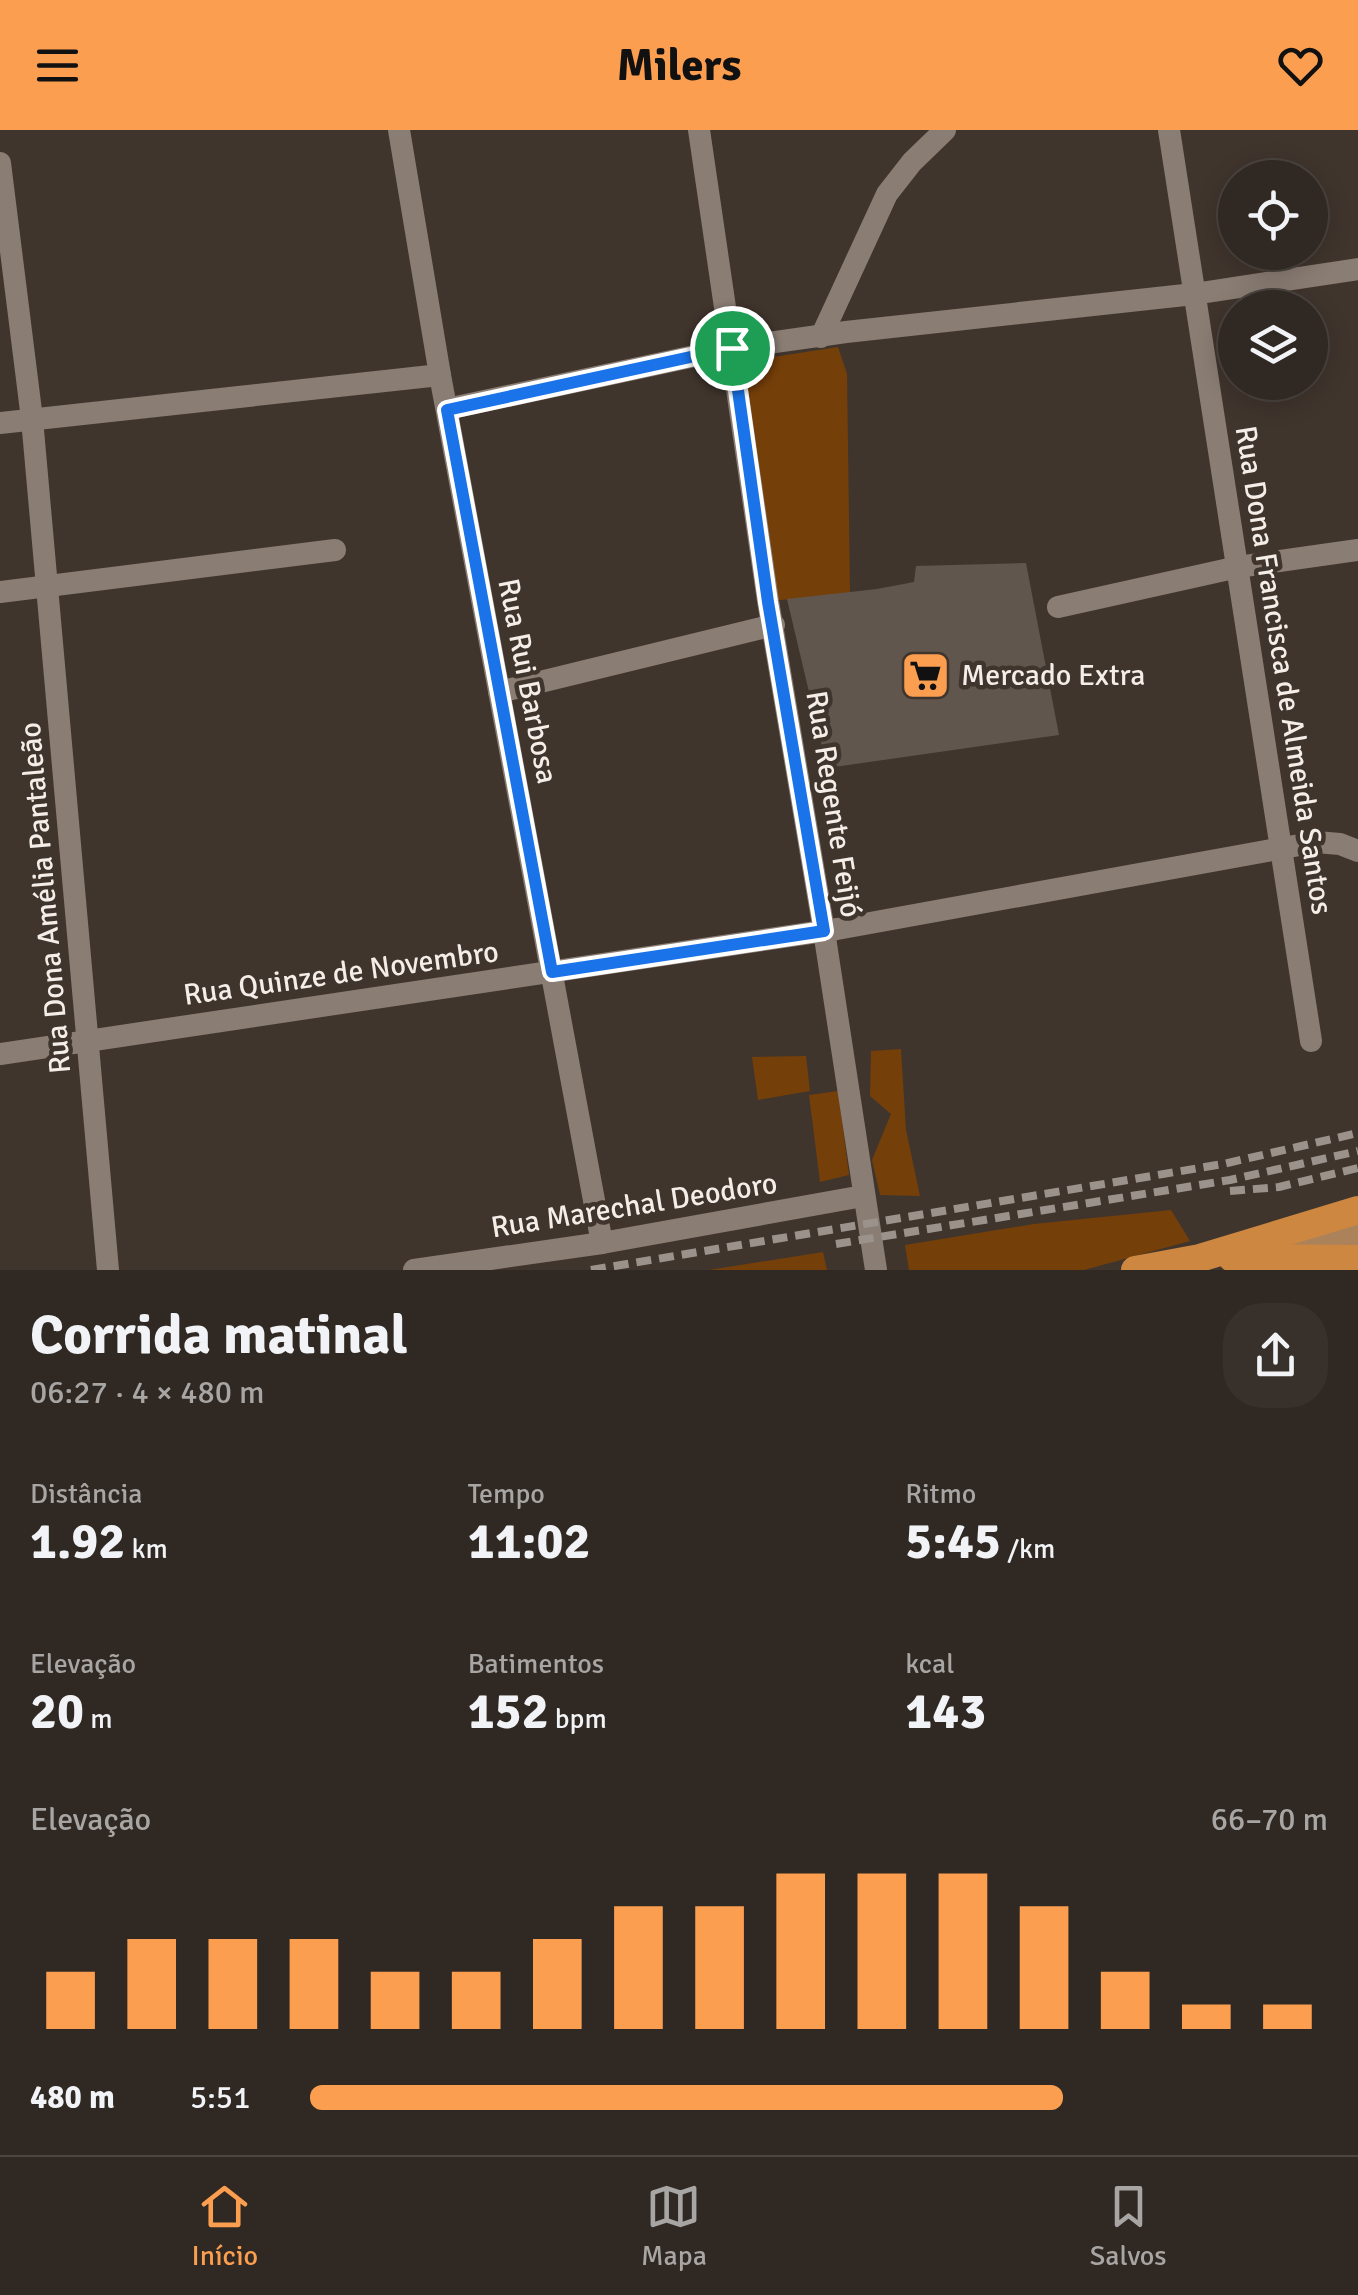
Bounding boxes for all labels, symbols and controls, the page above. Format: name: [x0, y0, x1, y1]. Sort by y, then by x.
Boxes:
icon: menu: [30, 38, 85, 93]
text: Milers: [617, 38, 741, 93]
icon: heart: [1273, 38, 1328, 93]
map controls: [1218, 160, 1328, 400]
button: locate: [1218, 160, 1328, 270]
button: layers: [1218, 290, 1328, 400]
pin: [690, 306, 775, 391]
icon: arrive: [705, 321, 760, 376]
street label: Rua Dona Francisca de Almeida Santos: [1227, 423, 1340, 917]
street label: Rua Rui Barbosa: [489, 575, 566, 787]
supermarket icon: Mercado Extra: [900, 649, 952, 701]
place label: Mercado Extra: [961, 657, 1145, 694]
street label: Rua Regente Feijó: [797, 688, 870, 920]
street label: Rua Dona Amélia Pantaleão: [12, 721, 79, 1075]
street label: Rua Quinze de Novembro: [181, 933, 501, 1014]
street label: Rua Marechal Deodoro: [488, 1165, 780, 1246]
text: Corrida matinal: [30, 1301, 408, 1369]
button: share: [1223, 1303, 1328, 1408]
text: 06:27 · 4 × 480 m: [30, 1373, 265, 1412]
text: Distância: [30, 1477, 143, 1511]
text: Tempo: [468, 1477, 545, 1511]
text: Ritmo: [905, 1477, 976, 1511]
text: 1.92: [30, 1511, 125, 1573]
text: 11:02: [468, 1511, 590, 1573]
text: 5:45: [905, 1511, 1001, 1573]
text: km: [125, 1532, 168, 1566]
text: /km: [1001, 1532, 1055, 1566]
text: Elevação: [30, 1647, 136, 1681]
text: Batimentos: [468, 1647, 604, 1681]
text: kcal: [905, 1647, 954, 1681]
text: 20: [30, 1681, 84, 1743]
text: 152: [468, 1681, 549, 1743]
text: 143: [905, 1681, 986, 1743]
text: m: [84, 1702, 113, 1736]
text: bpm: [549, 1702, 607, 1736]
text: Elevação: [30, 1800, 151, 1839]
text: 66–70 m: [1211, 1800, 1328, 1839]
text: 480 m: [30, 2078, 115, 2117]
text: 5:51: [190, 2078, 250, 2117]
tab: Início: [191, 2179, 258, 2273]
tab: Mapa: [641, 2179, 707, 2273]
tab: Salvos: [1090, 2179, 1167, 2273]

